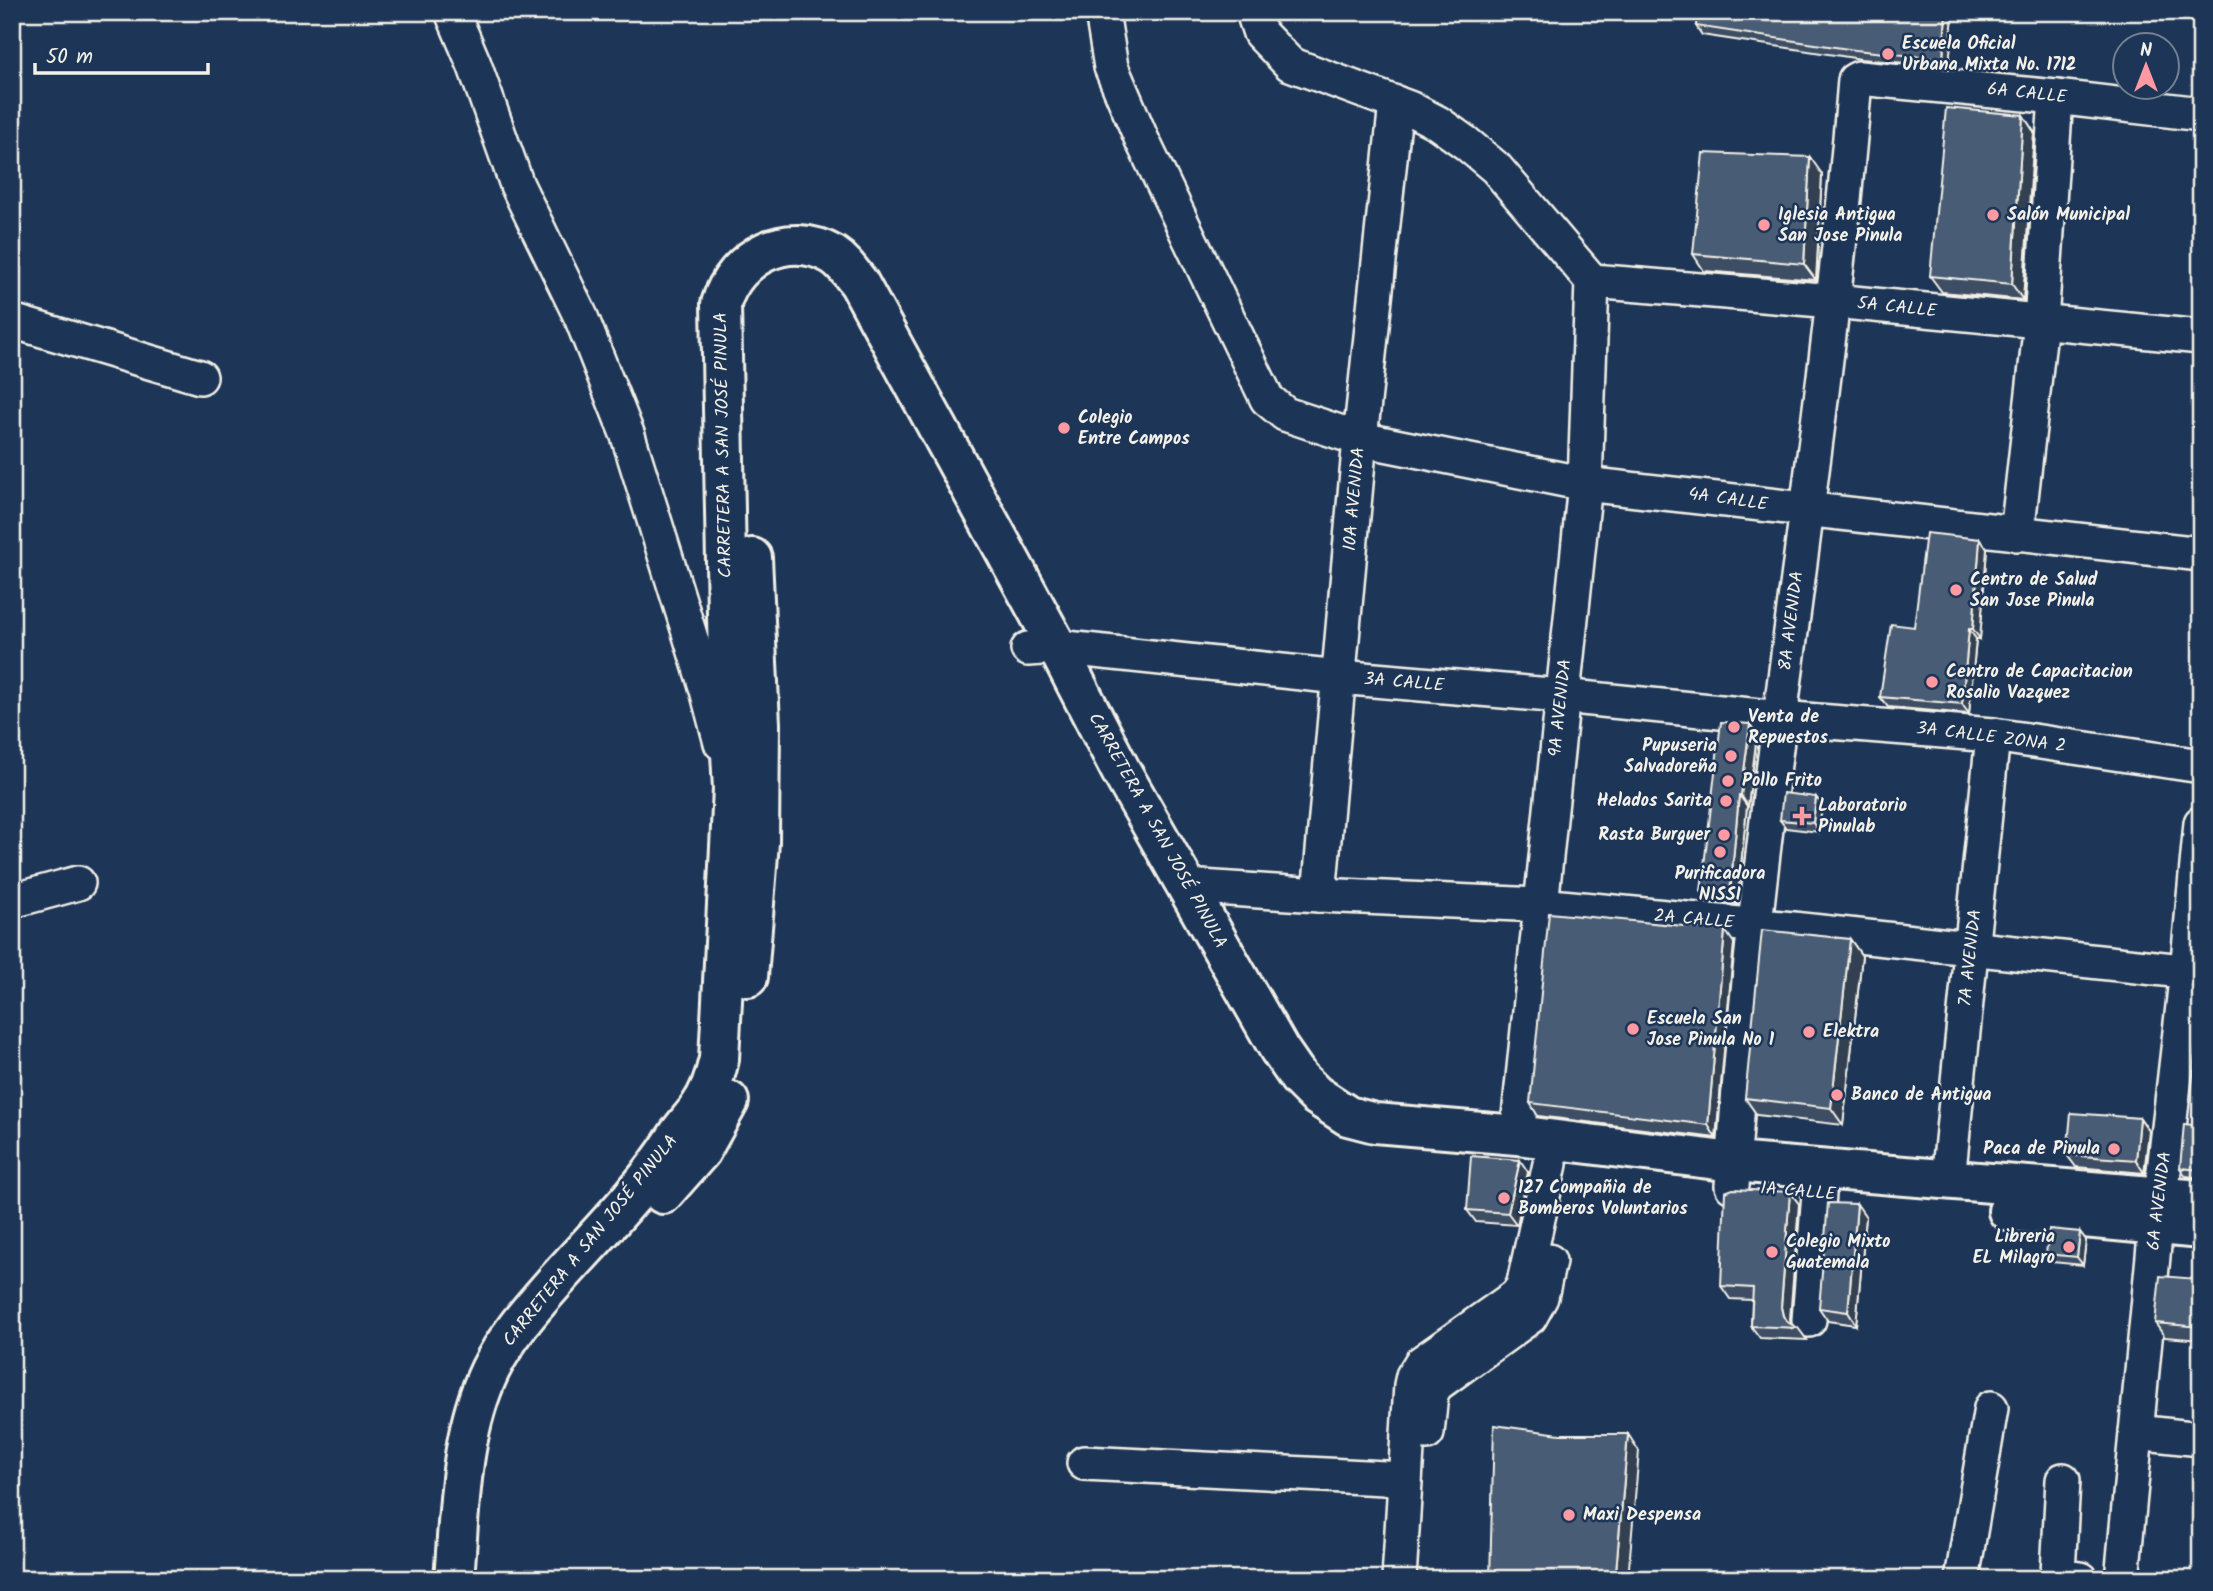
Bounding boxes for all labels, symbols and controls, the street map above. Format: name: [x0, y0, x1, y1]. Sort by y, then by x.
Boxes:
place label: Escuela Oficial Urbana Mixta No. 1712: [1902, 30, 2076, 80]
scale bar: [35, 32, 208, 76]
north arrow: [2112, 32, 2182, 102]
text: N: [2140, 36, 2152, 66]
text: 50 m: [46, 41, 93, 74]
marker: Escuela Oficial Urbana Mixta No. 1712: [1880, 46, 1896, 62]
street label: 6A CALLE: [1986, 75, 2069, 113]
place label: Iglesia Antigua San Jose Pinula: [1778, 201, 1902, 251]
place label: Salón Municipal: [2007, 201, 2130, 230]
marker: Salón Municipal: [1985, 207, 2001, 223]
marker: Iglesia Antigua San Jose Pinula: [1756, 217, 1772, 233]
street label: 5A CALLE: [1856, 289, 1939, 327]
street label: CARRETERA A SAN JOSÉ PINULA: [707, 312, 741, 578]
place label: Colegio Entre Campos: [1078, 404, 1190, 454]
marker: Colegio Entre Campos: [1056, 420, 1072, 436]
street label: 10A AVENIDA: [1336, 446, 1374, 552]
street label: 4A CALLE: [1686, 480, 1770, 520]
place label: Centro de Salud San Jose Pinula: [1970, 566, 2098, 616]
street label: 8A AVENIDA: [1771, 569, 1813, 673]
marker: Centro de Salud San Jose Pinula: [1948, 582, 1964, 598]
street label: 9A AVENIDA: [1541, 658, 1581, 758]
place label: Centro de Capacitacion Rosalio Vazquez: [1946, 658, 2133, 708]
street label: 3A CALLE: [1363, 665, 1446, 701]
marker: Centro de Capacitacion Rosalio Vazquez: [1924, 674, 1940, 690]
place label: Venta de Repuestos: [1748, 703, 1829, 753]
street label: CARRETERA A SAN JOSÉ PINULA: [1080, 708, 1234, 954]
street label: 3A CALLE ZONA 2: [1915, 714, 2067, 762]
marker: Venta de Repuestos: [1726, 719, 1742, 735]
place label: Pupuseria Salvadoreña: [1624, 732, 1717, 782]
marker: Pupuseria Salvadoreña: [1723, 748, 1739, 764]
place label: Pollo Frito: [1742, 767, 1822, 796]
marker: Pollo Frito: [1720, 773, 1736, 789]
place label: Helados Sarita: [1597, 787, 1712, 816]
place label: Laboratorio Pinulab: [1818, 792, 1907, 842]
marker: Helados Sarita: [1718, 793, 1734, 809]
marker: Laboratorio Pinulab: [1792, 806, 1812, 826]
place label: Rasta Burguer: [1598, 821, 1711, 850]
marker: Rasta Burguer: [1716, 827, 1732, 843]
marker: Purificadora NISSI: [1712, 844, 1728, 860]
place label: Purificadora NISSI: [1675, 860, 1765, 910]
street label: 2A CALLE: [1653, 902, 1736, 938]
street label: 7A AVENIDA: [1951, 908, 1991, 1008]
place label: Escuela San Jose Pinula No 1: [1647, 1005, 1775, 1055]
place label: Elektra: [1823, 1018, 1879, 1047]
marker: Escuela San Jose Pinula No 1: [1625, 1021, 1641, 1037]
marker: Elektra: [1801, 1024, 1817, 1040]
place label: Banco de Antigua: [1851, 1081, 1991, 1110]
marker: Banco de Antigua: [1829, 1087, 1845, 1103]
street label: CARRETERA A SAN JOSÉ PINULA: [496, 1128, 686, 1353]
place label: Paca de Pinula: [1983, 1135, 2100, 1164]
marker: Paca de Pinula: [2106, 1141, 2122, 1157]
street label: 6A AVENIDA: [2140, 1150, 2180, 1252]
place label: 127 Compañia de Bomberos Voluntarios: [1518, 1174, 1688, 1224]
street label: 1A CALLE: [1759, 1174, 1837, 1210]
marker: 127 Compañia de Bomberos Voluntarios: [1496, 1190, 1512, 1206]
place label: Libreria EL Milagro: [1973, 1223, 2055, 1273]
place label: Colegio Mixto Guatemala: [1786, 1228, 1891, 1278]
marker: Libreria EL Milagro: [2061, 1239, 2077, 1255]
marker: Colegio Mixto Guatemala: [1764, 1244, 1780, 1260]
place label: Maxi Despensa: [1583, 1501, 1701, 1530]
marker: Maxi Despensa: [1561, 1507, 1577, 1523]

